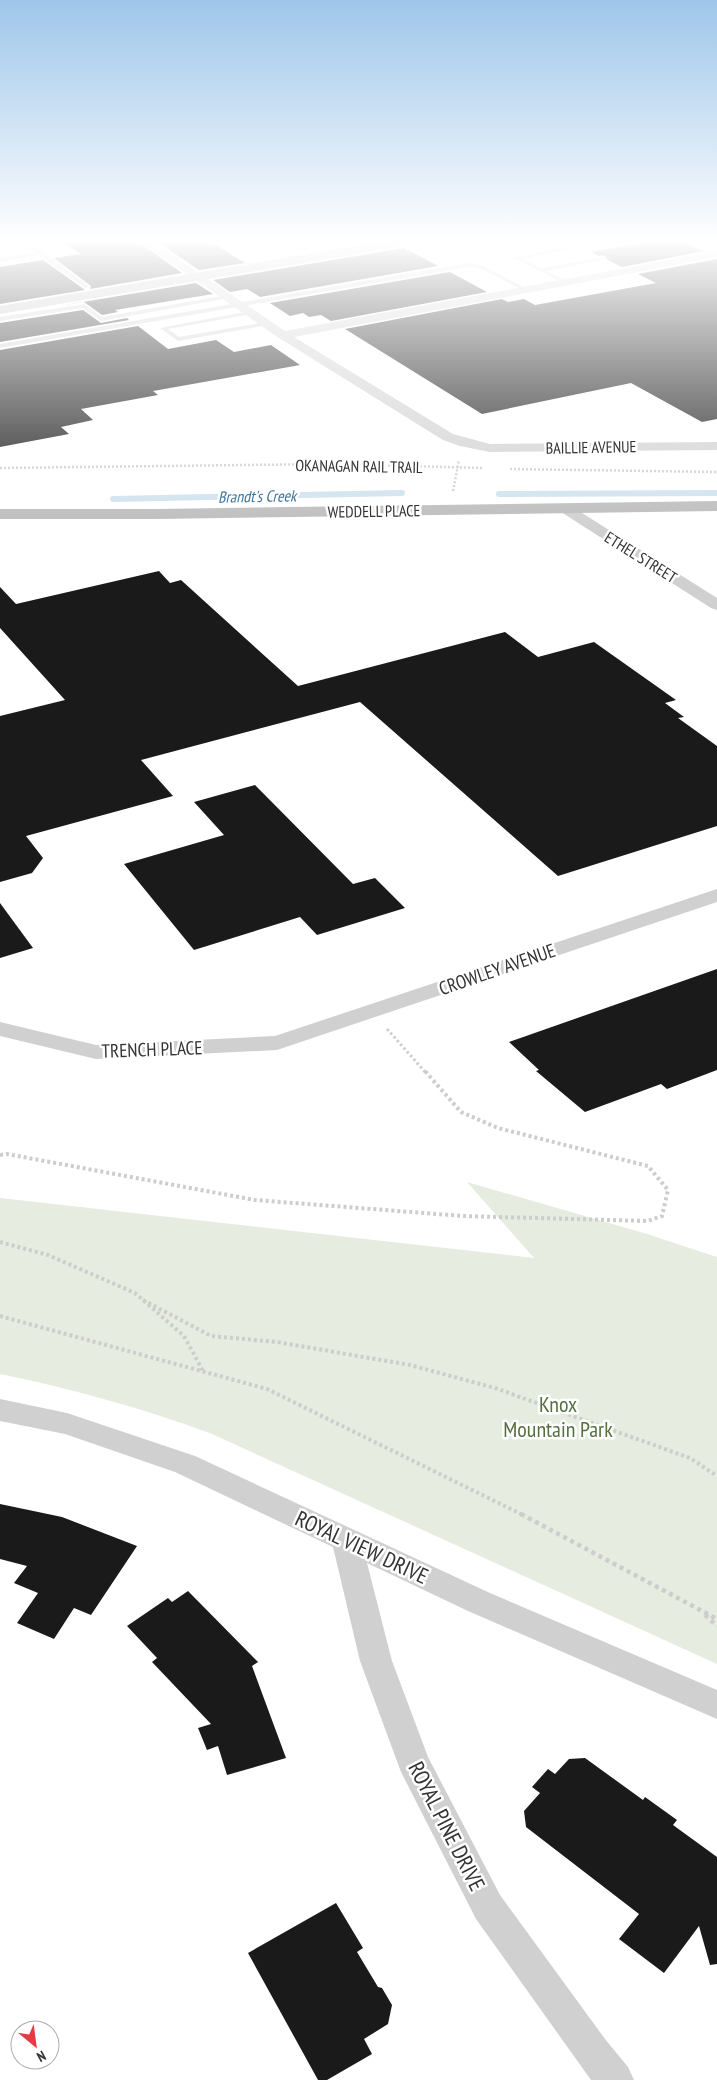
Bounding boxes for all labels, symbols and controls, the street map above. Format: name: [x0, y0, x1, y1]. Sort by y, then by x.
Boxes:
street label: BAILLIE AVENUE: [545, 436, 637, 458]
street label: OKANAGAN RAIL TRAIL: [295, 455, 423, 477]
water label: Brandt's Creek: [218, 485, 298, 507]
street label: WEDDELL PLACE: [327, 500, 421, 522]
street label: ETHEL STREET: [601, 527, 681, 587]
street label: CROWLEY AVENUE: [436, 938, 558, 1000]
street label: TRENCH PLACE: [101, 1035, 203, 1063]
park label: Knox Mountain Park: [503, 1390, 613, 1443]
street label: ROYAL VIEW DRIVE: [291, 1504, 433, 1590]
street label: ROYAL PINE DRIVE: [402, 1757, 492, 1895]
north arrow: [10, 2020, 60, 2070]
text: N: [34, 2047, 49, 2066]

